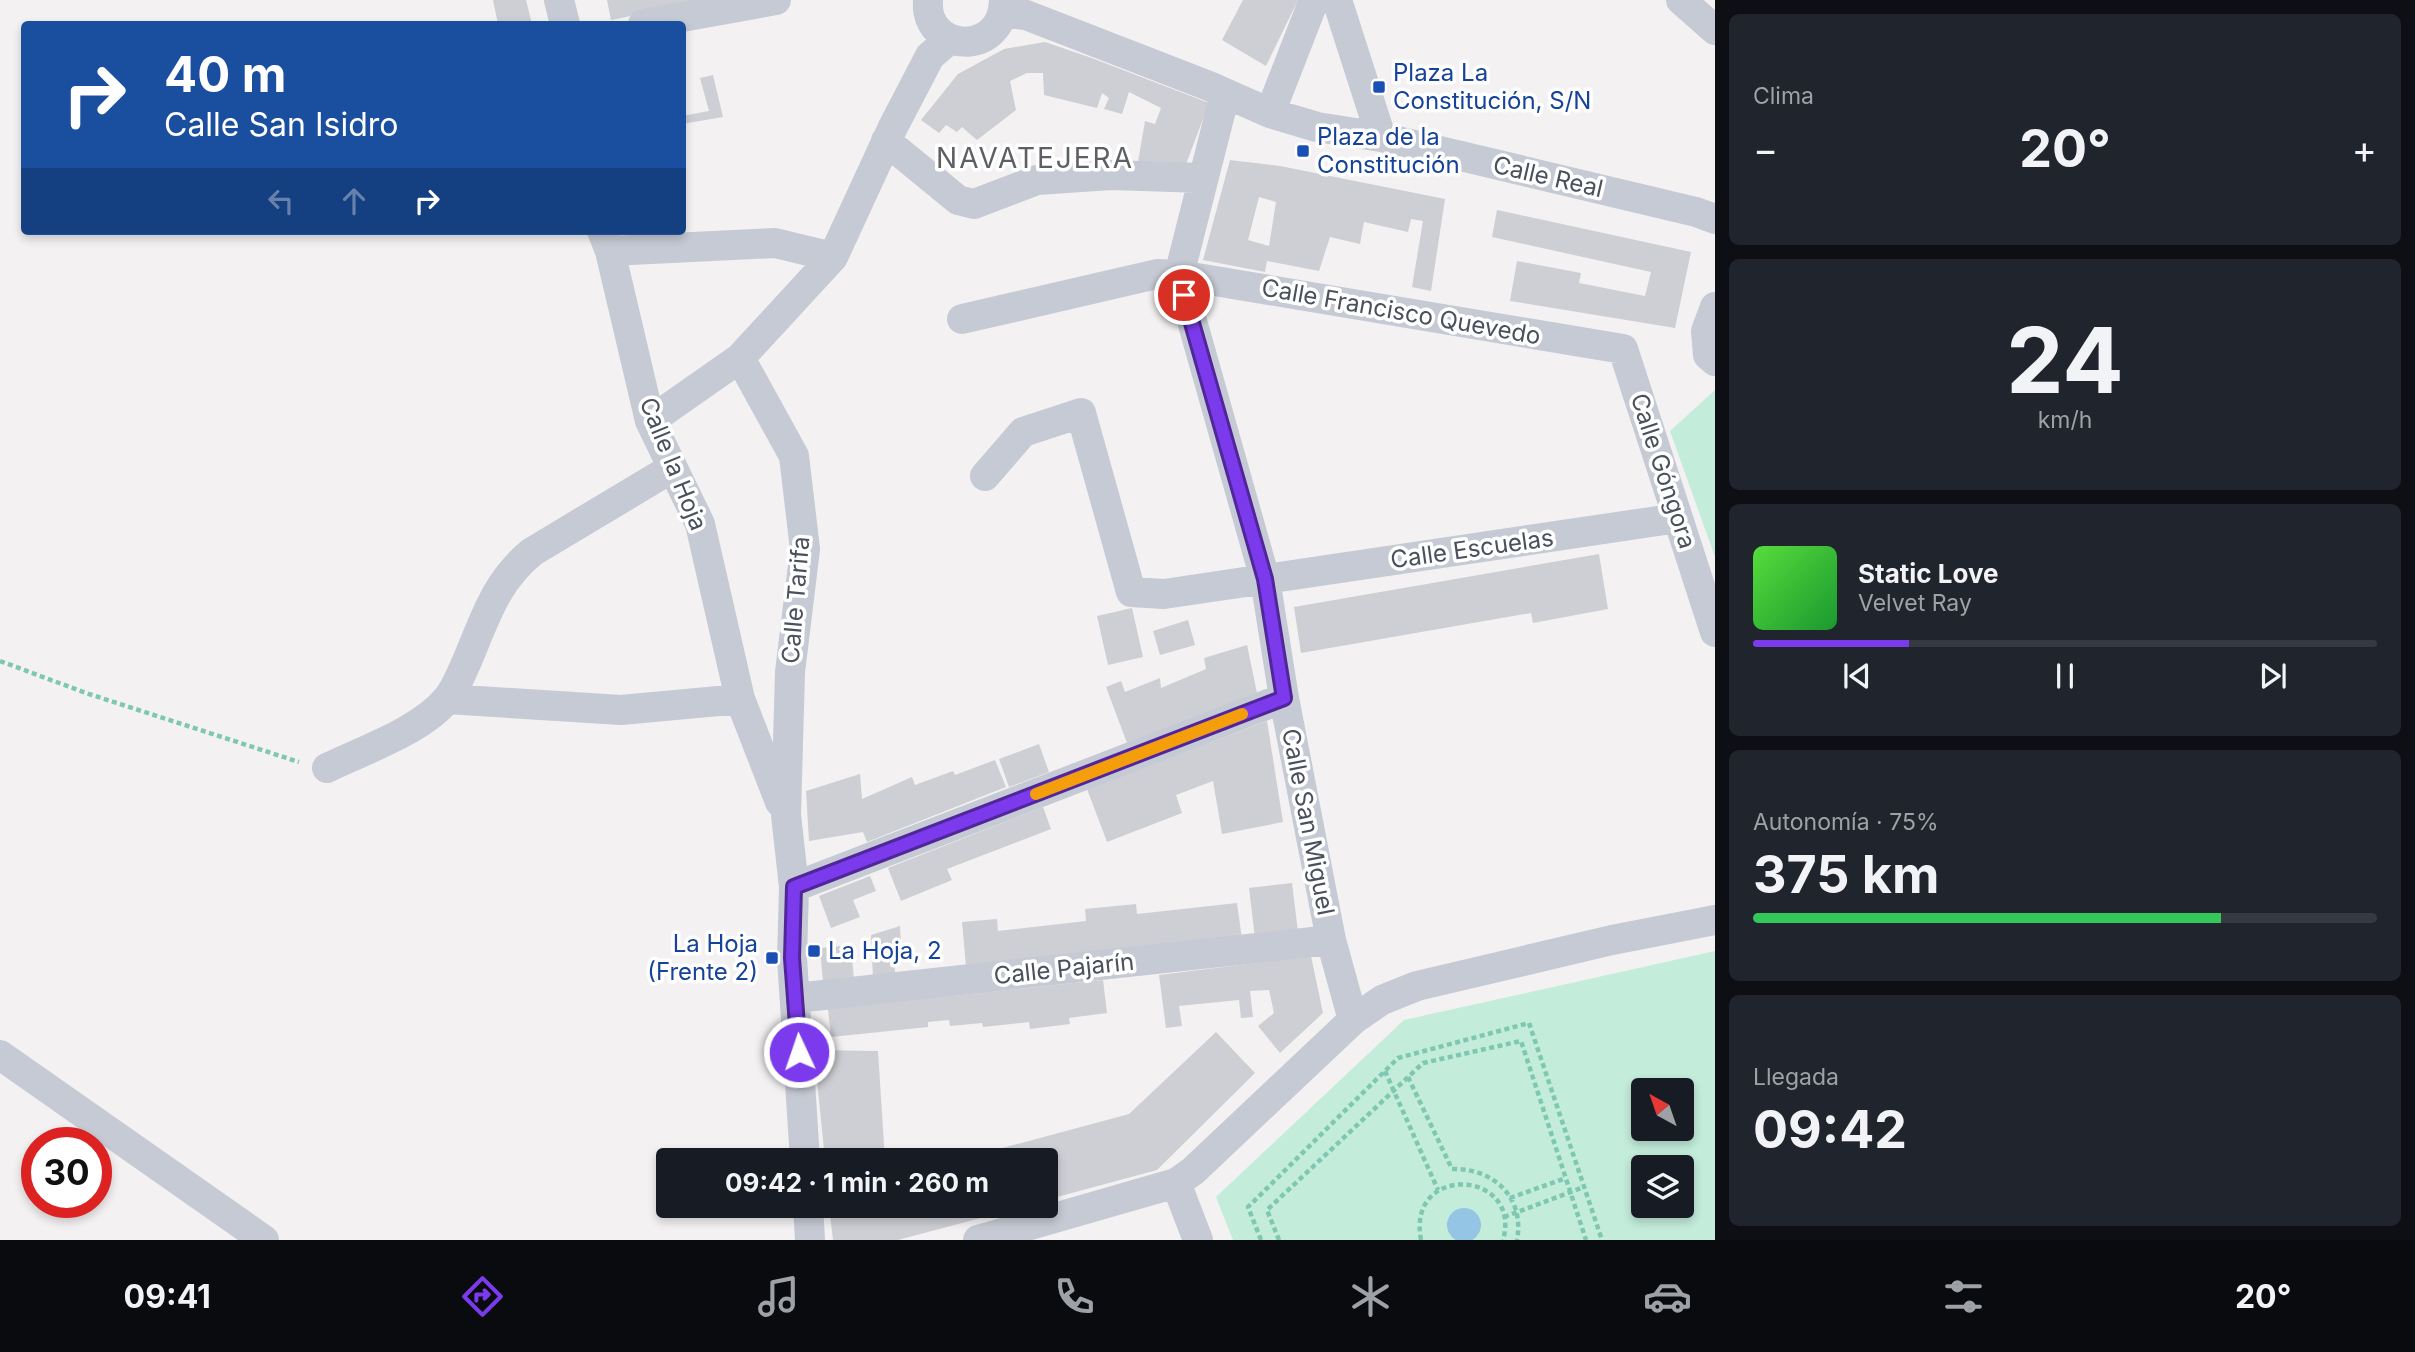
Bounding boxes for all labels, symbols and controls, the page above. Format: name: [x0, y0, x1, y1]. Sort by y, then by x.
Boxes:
text: 40 m: [164, 45, 287, 104]
icon: right: [49, 49, 140, 140]
place label: Plaza La Constitución, S/N: [1393, 58, 1591, 115]
marker: Plaza La Constitución, S/N: [1371, 79, 1387, 95]
text: Clima: [1753, 82, 1814, 110]
text: Calle San Isidro: [164, 105, 398, 144]
text: 20°: [2019, 117, 2111, 180]
place label: Plaza de la Constitución: [1317, 122, 1460, 179]
text: −: [1753, 126, 1778, 172]
text: +: [2352, 126, 2377, 172]
district label: NAVATEJERA: [936, 141, 1134, 175]
marker: Plaza de la Constitución: [1295, 143, 1311, 159]
street label: Calle Real: [1490, 150, 1606, 203]
icon: left: [262, 182, 300, 220]
icon: ahead: [335, 182, 373, 220]
icon: right: [408, 182, 446, 220]
pin: [1154, 265, 1214, 325]
street label: Calle Francisco Quevedo: [1259, 273, 1543, 350]
icon: arrive: [1165, 276, 1203, 314]
text: 24: [2006, 305, 2124, 415]
street label: Calle Góngora: [1625, 390, 1702, 552]
street label: Calle la Hoja: [634, 393, 713, 535]
text: km/h: [2038, 406, 2092, 434]
street label: Calle Escuelas: [1389, 523, 1555, 574]
street label: Calle Tarifa: [775, 535, 816, 665]
text: Static Love: [1858, 558, 1999, 589]
text: Velvet Ray: [1858, 589, 1972, 617]
icon: previous: [1838, 657, 1876, 695]
icon: pause: [2046, 657, 2084, 695]
icon: next: [2254, 657, 2292, 695]
street label: Calle San Miguel: [1276, 726, 1341, 918]
text: Autonomía · 75%: [1753, 808, 1939, 836]
text: 375 km: [1753, 843, 1939, 906]
place label: La Hoja (Frente 2): [647, 929, 758, 986]
place label: La Hoja, 2: [828, 936, 942, 965]
marker: La Hoja, 2: [806, 943, 822, 959]
street label: Calle Pajarín: [992, 947, 1136, 990]
marker: La Hoja (Frente 2): [764, 950, 780, 966]
position arrow: [762, 1015, 836, 1089]
text: Llegada: [1753, 1063, 1839, 1091]
north arrow: [1631, 1078, 1694, 1141]
map controls: [1631, 1078, 1694, 1218]
text: 09:42: [1753, 1098, 1907, 1161]
speed limit sign: 30: [21, 1127, 112, 1218]
button: layers: [1631, 1155, 1694, 1218]
text: 09:42 · 1 min · 260 m: [725, 1167, 989, 1198]
icon: directions: [458, 1272, 507, 1321]
icon: music: [754, 1272, 803, 1321]
icon: phone: [1050, 1272, 1099, 1321]
icon: climate: [1346, 1272, 1395, 1321]
icon: car: [1643, 1272, 1692, 1321]
icon: filters: [1939, 1272, 1988, 1321]
text: 09:41: [124, 1277, 211, 1316]
text: 20°: [2235, 1277, 2291, 1316]

